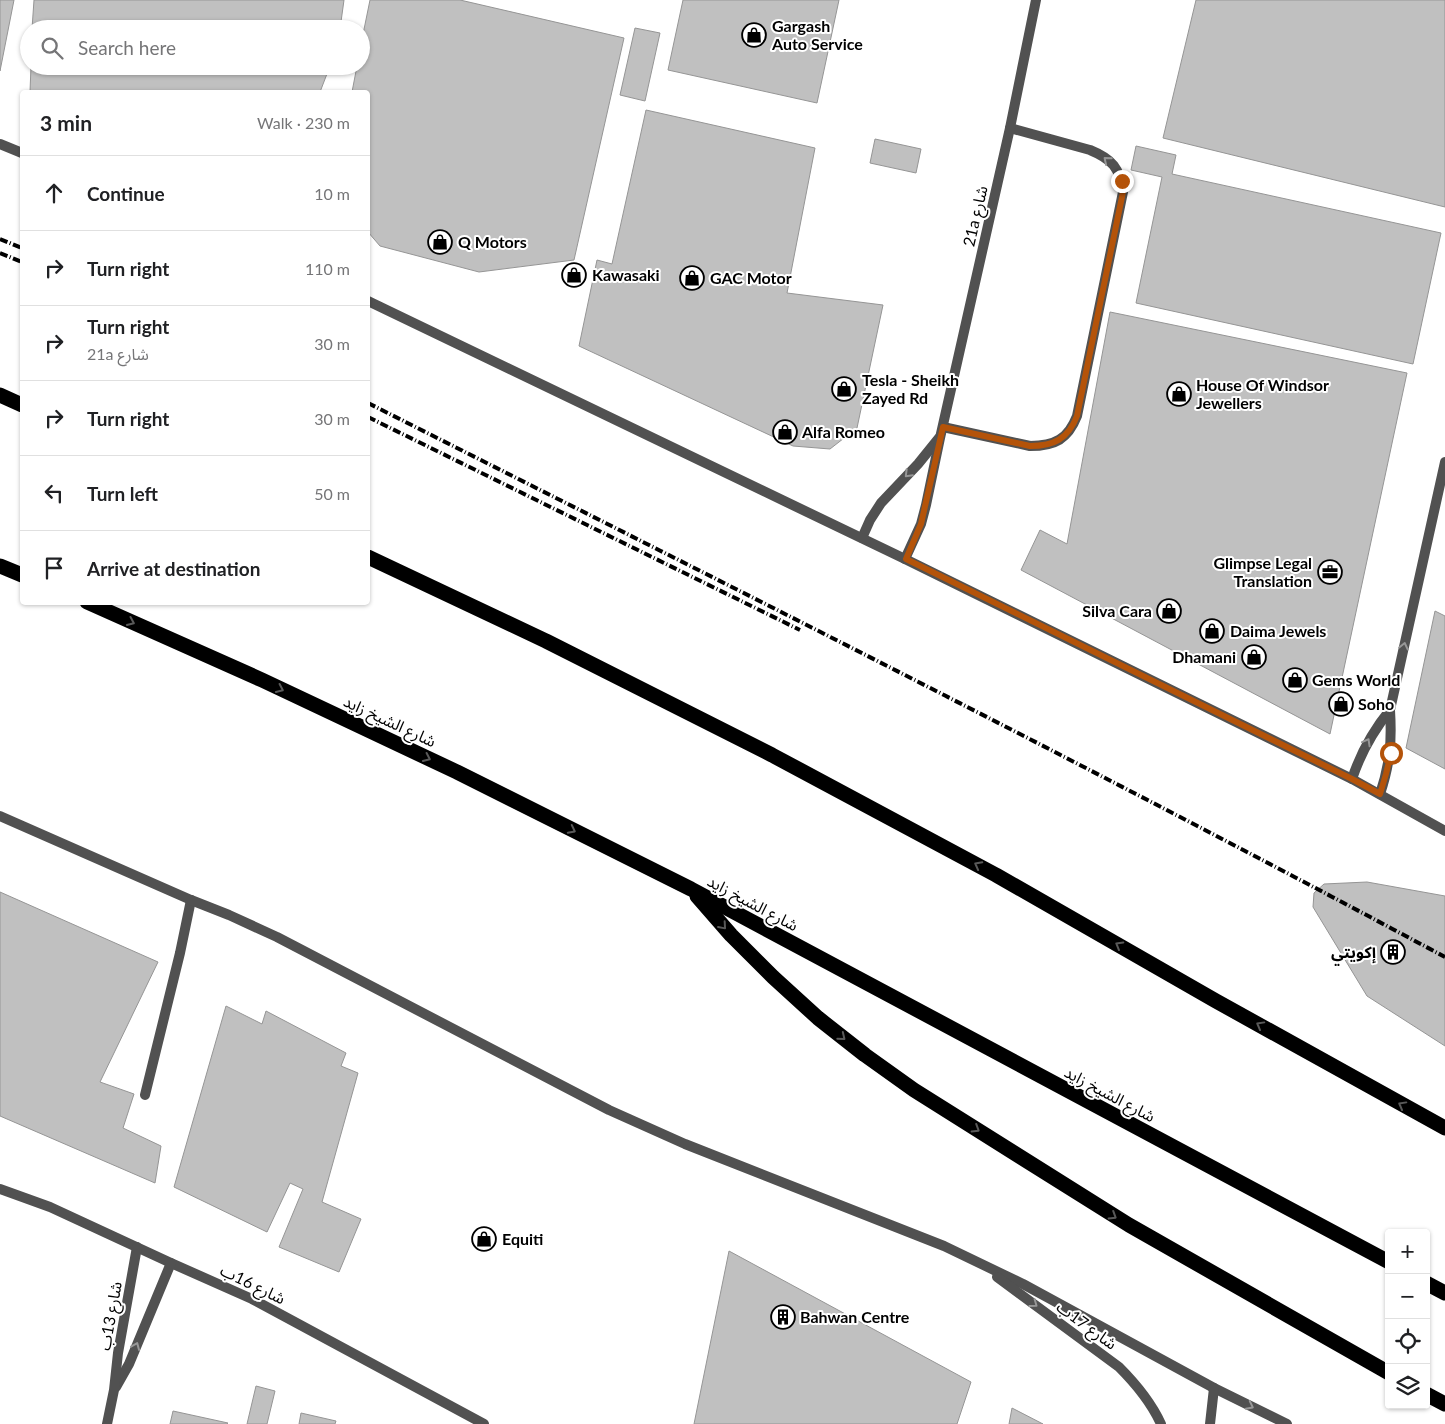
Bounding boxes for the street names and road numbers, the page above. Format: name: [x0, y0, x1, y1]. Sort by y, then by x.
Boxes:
street label: 21a شارع: [958, 184, 995, 249]
street label: شارع الشيخ زايد: [339, 691, 439, 754]
street label: شارع الشيخ زايد: [703, 871, 802, 938]
street label: شارع الشيخ زايد: [1060, 1062, 1159, 1129]
street label: شارع 16ب: [216, 1260, 289, 1311]
street label: شارع 13ب: [94, 1280, 129, 1353]
street label: شارع 17ب: [1051, 1296, 1121, 1356]

